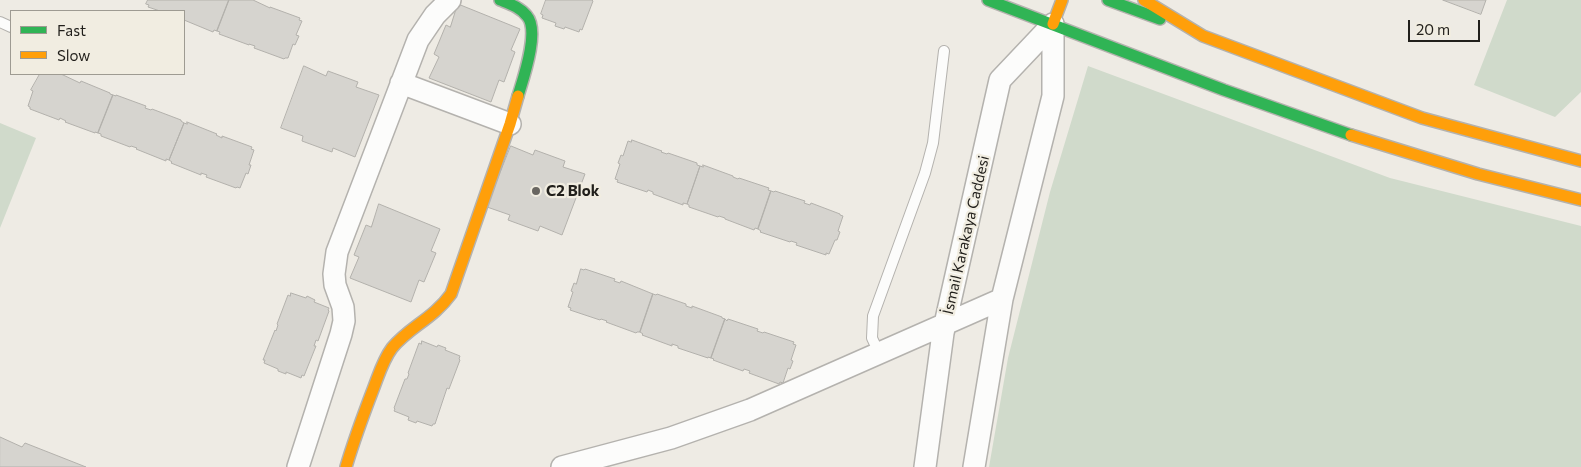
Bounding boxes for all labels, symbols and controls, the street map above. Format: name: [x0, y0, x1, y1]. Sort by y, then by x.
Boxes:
legend: [10, 10, 185, 75]
scale bar: [1411, 10, 1484, 42]
text: 20 m: [1416, 20, 1450, 38]
text: Fast: [57, 21, 86, 39]
text: Slow: [57, 46, 90, 64]
street label: İsmail Karakaya Caddesi: [939, 154, 993, 316]
place label: C2 Blok: [546, 182, 599, 200]
marker: C2 Blok: [530, 185, 542, 197]

